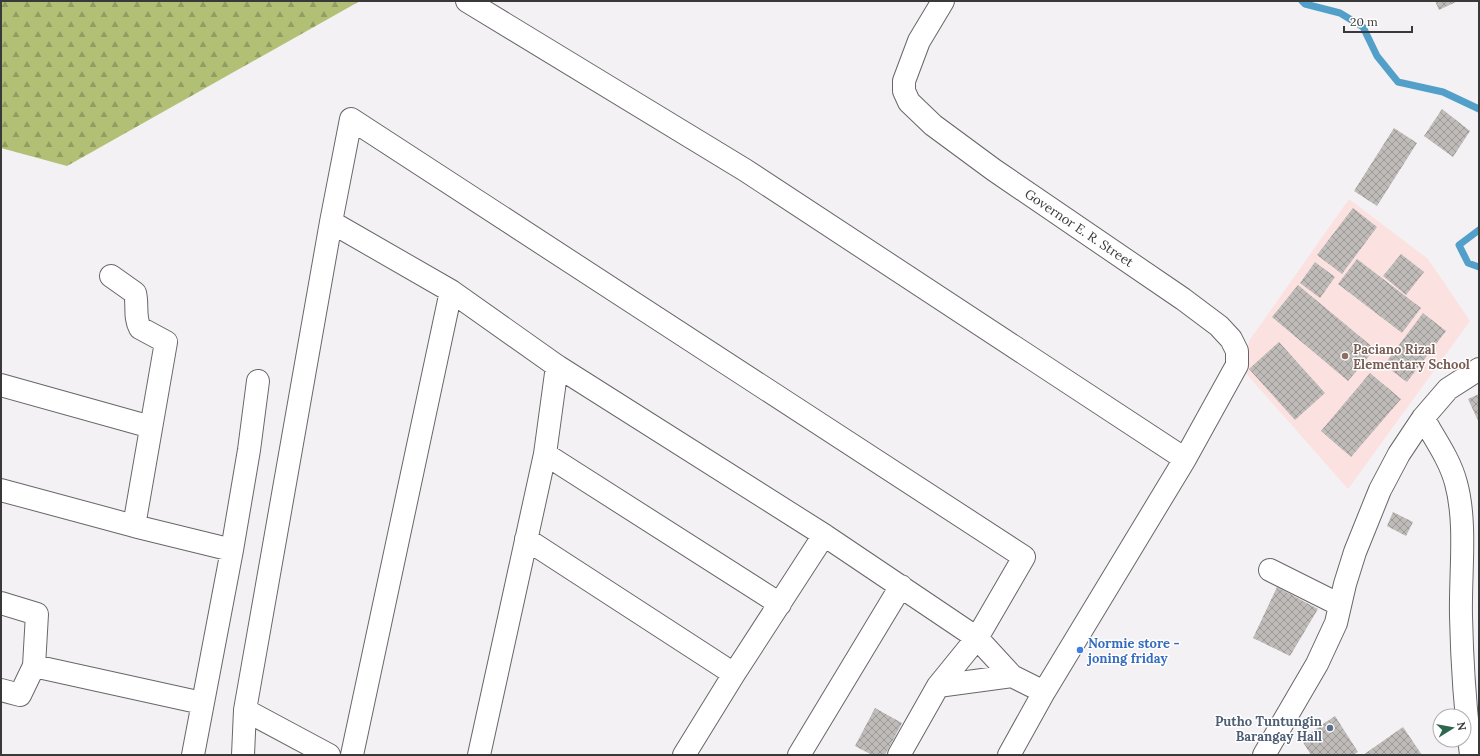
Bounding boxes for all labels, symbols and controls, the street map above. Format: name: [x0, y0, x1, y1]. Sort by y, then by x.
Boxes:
scale bar: [1344, 8, 1412, 34]
text: 20 m: [1350, 14, 1378, 29]
street label: Governor E. R. Street: [1021, 185, 1137, 271]
place label: Paciano Rizal Elementary School: [1353, 341, 1470, 373]
marker: Paciano Rizal Elementary School: [1340, 351, 1350, 361]
place label: Normie store - joning friday: [1086, 635, 1180, 667]
marker: Normie store - joning friday: [1075, 645, 1085, 655]
north arrow: [1432, 708, 1472, 748]
place label: Putho Tuntungin Barangay Hall: [1215, 713, 1323, 745]
text: N: [1454, 721, 1470, 732]
marker: Putho Tuntungin Barangay Hall: [1325, 723, 1335, 733]

